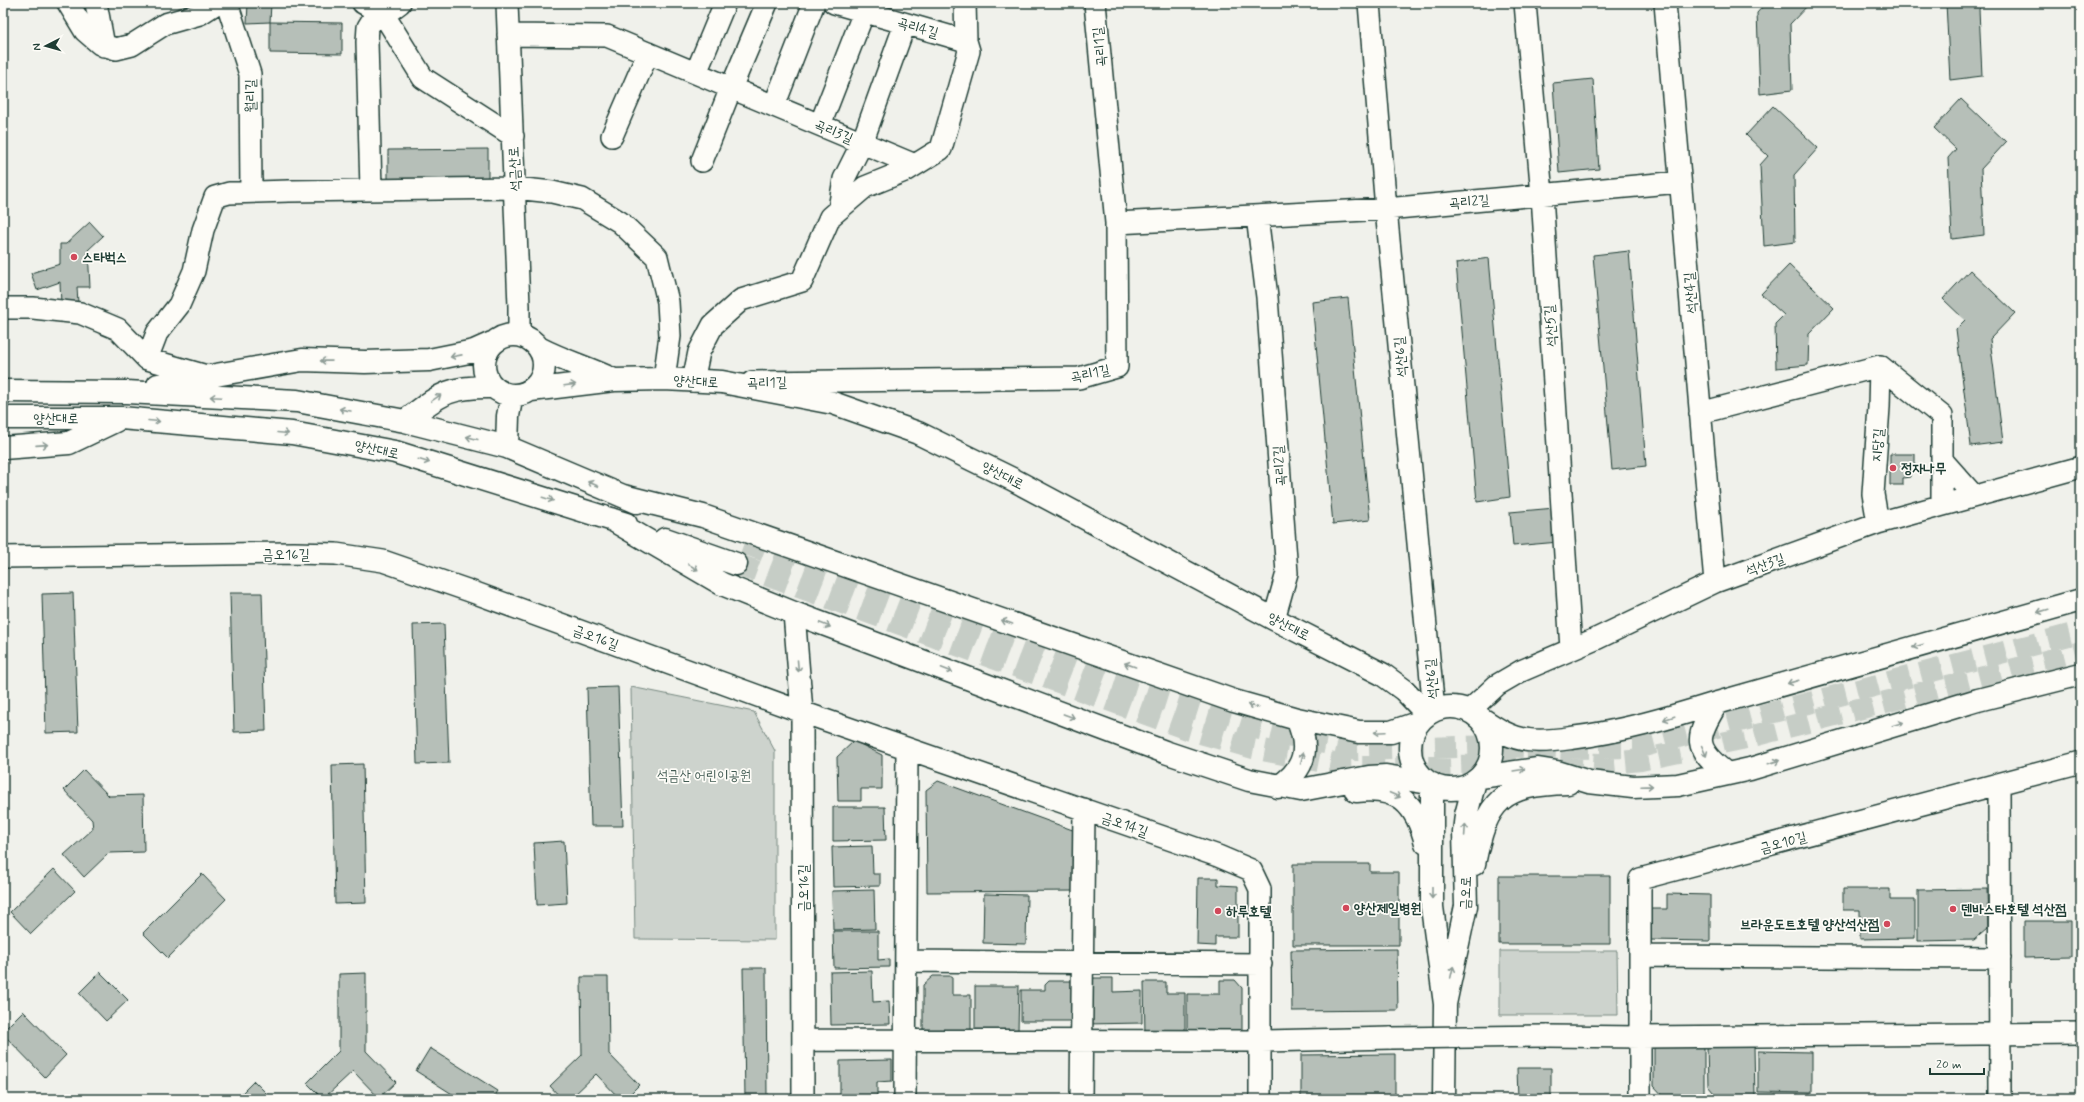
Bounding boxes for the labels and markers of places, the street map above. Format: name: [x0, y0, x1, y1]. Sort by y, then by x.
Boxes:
place label: 스타벅스: [82, 249, 127, 267]
marker: 스타벅스: [69, 252, 79, 262]
place label: 정자나무: [1901, 460, 1947, 478]
marker: 정자나무: [1888, 463, 1898, 473]
place label: 양산제일병원: [1354, 900, 1422, 918]
place label: 덴바스타호텔 석산점: [1961, 901, 2067, 919]
place label: 하루호텔: [1226, 903, 1272, 921]
marker: 양산제일병원: [1341, 903, 1351, 913]
marker: 덴바스타호텔 석산점: [1948, 904, 1958, 914]
marker: 하루호텔: [1213, 906, 1223, 916]
place label: 브라운도트호텔 양산석산점: [1740, 916, 1880, 934]
marker: 브라운도트호텔 양산석산점: [1882, 919, 1892, 929]

